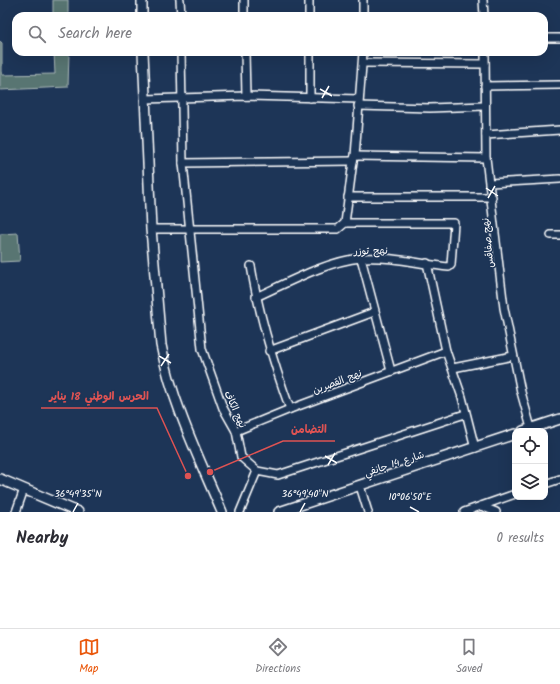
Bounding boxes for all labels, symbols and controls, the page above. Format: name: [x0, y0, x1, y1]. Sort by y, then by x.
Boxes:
search box: [12, 12, 548, 56]
text: Search here: [58, 22, 132, 46]
icon: search: [26, 23, 48, 45]
street label: نهج صفاقس: [477, 217, 499, 269]
street label: نهج توزر: [353, 243, 388, 259]
street label: نهج القصرين: [310, 365, 364, 399]
callout: الحرس الوطني 18 يناير: [41, 385, 157, 408]
text: الحرس الوطني 18 يناير: [48, 388, 149, 406]
street label: نهج الكاف: [220, 388, 250, 431]
callout: التضامن: [283, 418, 335, 441]
text: التضامن: [291, 421, 327, 439]
map controls: [512, 428, 548, 500]
button: locate: [512, 428, 548, 464]
street label: شارع 14 جانفي: [362, 447, 427, 482]
button: layers: [512, 464, 548, 500]
text: 36°49'35"N: [54, 486, 102, 502]
text: 36°49'40"N: [281, 486, 329, 502]
text: 10°06'50"E: [388, 489, 433, 505]
text: Nearby: [16, 525, 68, 552]
text: 0 results: [497, 528, 544, 549]
tab: Map: [78, 636, 100, 678]
tab: Directions: [255, 636, 301, 678]
tab: Saved: [456, 636, 482, 678]

